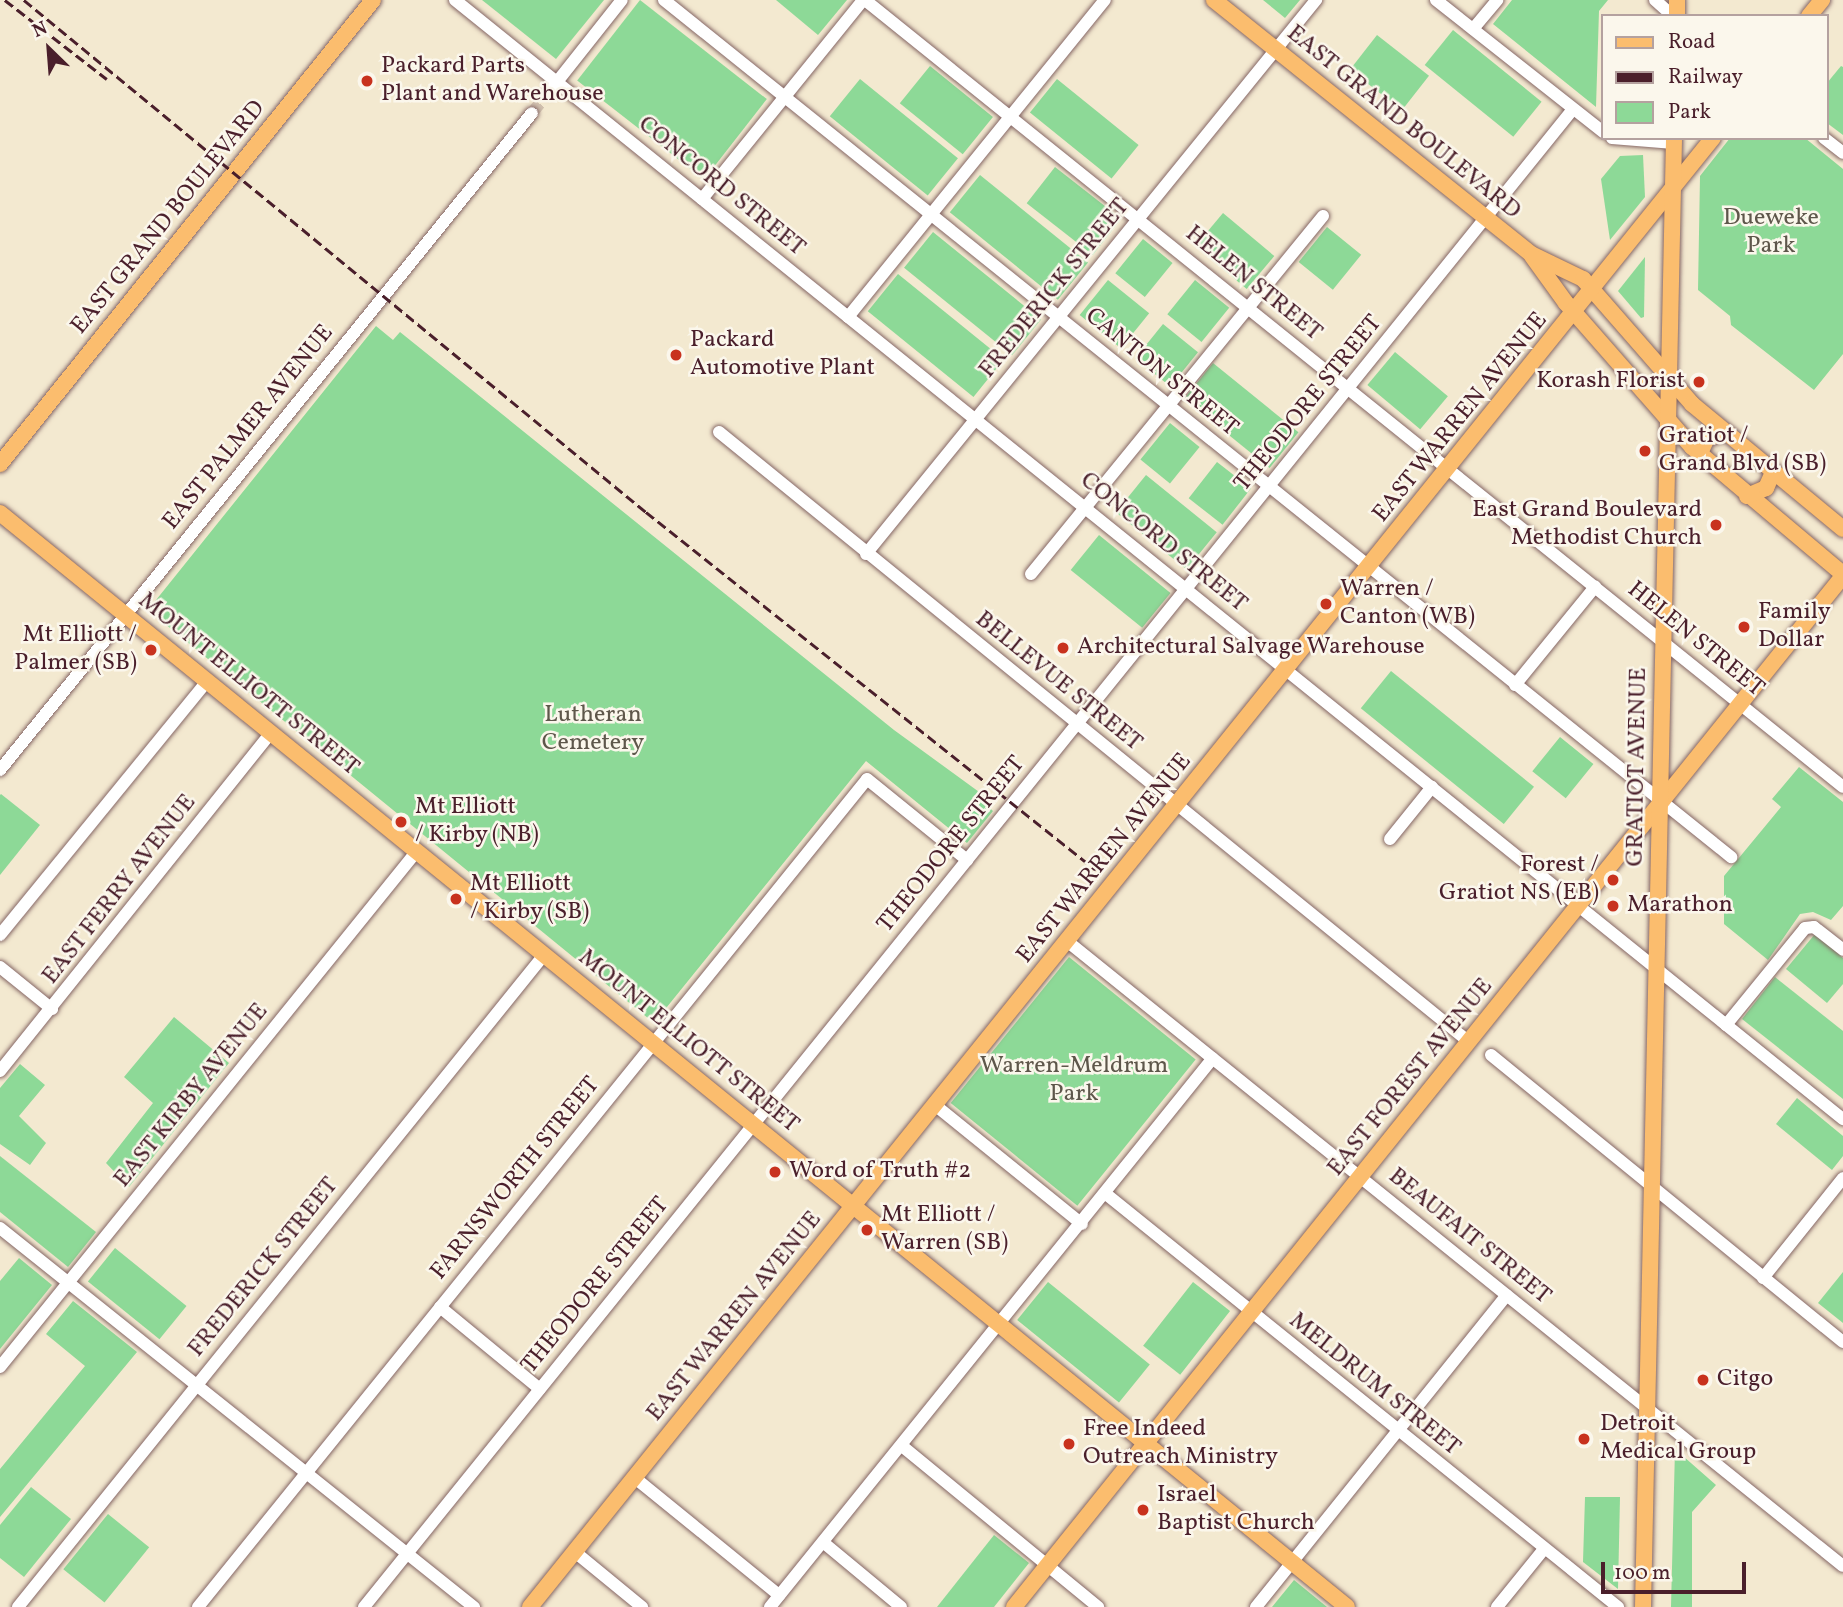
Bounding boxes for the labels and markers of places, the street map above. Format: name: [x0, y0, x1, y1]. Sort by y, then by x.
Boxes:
place label: Packard Parts Plant and Warehouse: [381, 53, 604, 109]
marker: Packard Parts Plant and Warehouse: [359, 73, 375, 89]
place label: Packard Automotive Plant: [690, 327, 875, 383]
marker: Packard Automotive Plant: [668, 347, 684, 363]
place label: Korash Florist: [1536, 368, 1685, 396]
marker: Korash Florist: [1691, 374, 1707, 390]
place label: Gratiot / Grand Blvd (SB): [1659, 423, 1826, 479]
marker: Gratiot / Grand Blvd (SB): [1637, 443, 1653, 459]
place label: East Grand Boulevard Methodist Church: [1472, 497, 1702, 553]
marker: East Grand Boulevard Methodist Church: [1708, 517, 1724, 533]
place label: Warren / Canton (WB): [1340, 576, 1475, 632]
marker: Warren / Canton (WB): [1318, 596, 1334, 612]
place label: Family Dollar: [1758, 599, 1831, 655]
marker: Family Dollar: [1736, 619, 1752, 635]
place label: Mt Elliott / Palmer (SB): [14, 622, 137, 678]
place label: Architectural Salvage Warehouse: [1077, 634, 1425, 662]
marker: Architectural Salvage Warehouse: [1055, 640, 1071, 656]
marker: Mt Elliott / Palmer (SB): [143, 642, 159, 658]
place label: Mt Elliott / Kirby (NB): [415, 794, 540, 850]
marker: Mt Elliott / Kirby (NB): [393, 814, 409, 830]
place label: Forest / Gratiot NS (EB): [1439, 852, 1599, 908]
place label: Mt Elliott / Kirby (SB): [470, 871, 590, 927]
marker: Forest / Gratiot NS (EB): [1605, 872, 1621, 888]
marker: Mt Elliott / Kirby (SB): [448, 891, 464, 907]
place label: Marathon: [1627, 892, 1733, 920]
marker: Marathon: [1605, 898, 1621, 914]
place label: Word of Truth #2: [789, 1158, 969, 1186]
marker: Word of Truth #2: [767, 1164, 783, 1180]
place label: Mt Elliott / Warren (SB): [881, 1202, 1008, 1258]
marker: Mt Elliott / Warren (SB): [859, 1222, 875, 1238]
place label: Citgo: [1717, 1366, 1773, 1394]
marker: Citgo: [1695, 1372, 1711, 1388]
place label: Detroit Medical Group: [1600, 1411, 1756, 1467]
place label: Free Indeed Outreach Ministry: [1083, 1416, 1278, 1472]
marker: Detroit Medical Group: [1574, 1429, 1594, 1449]
marker: Free Indeed Outreach Ministry: [1061, 1436, 1077, 1452]
place label: Israel Baptist Church: [1157, 1482, 1315, 1538]
marker: Israel Baptist Church: [1135, 1502, 1151, 1518]

